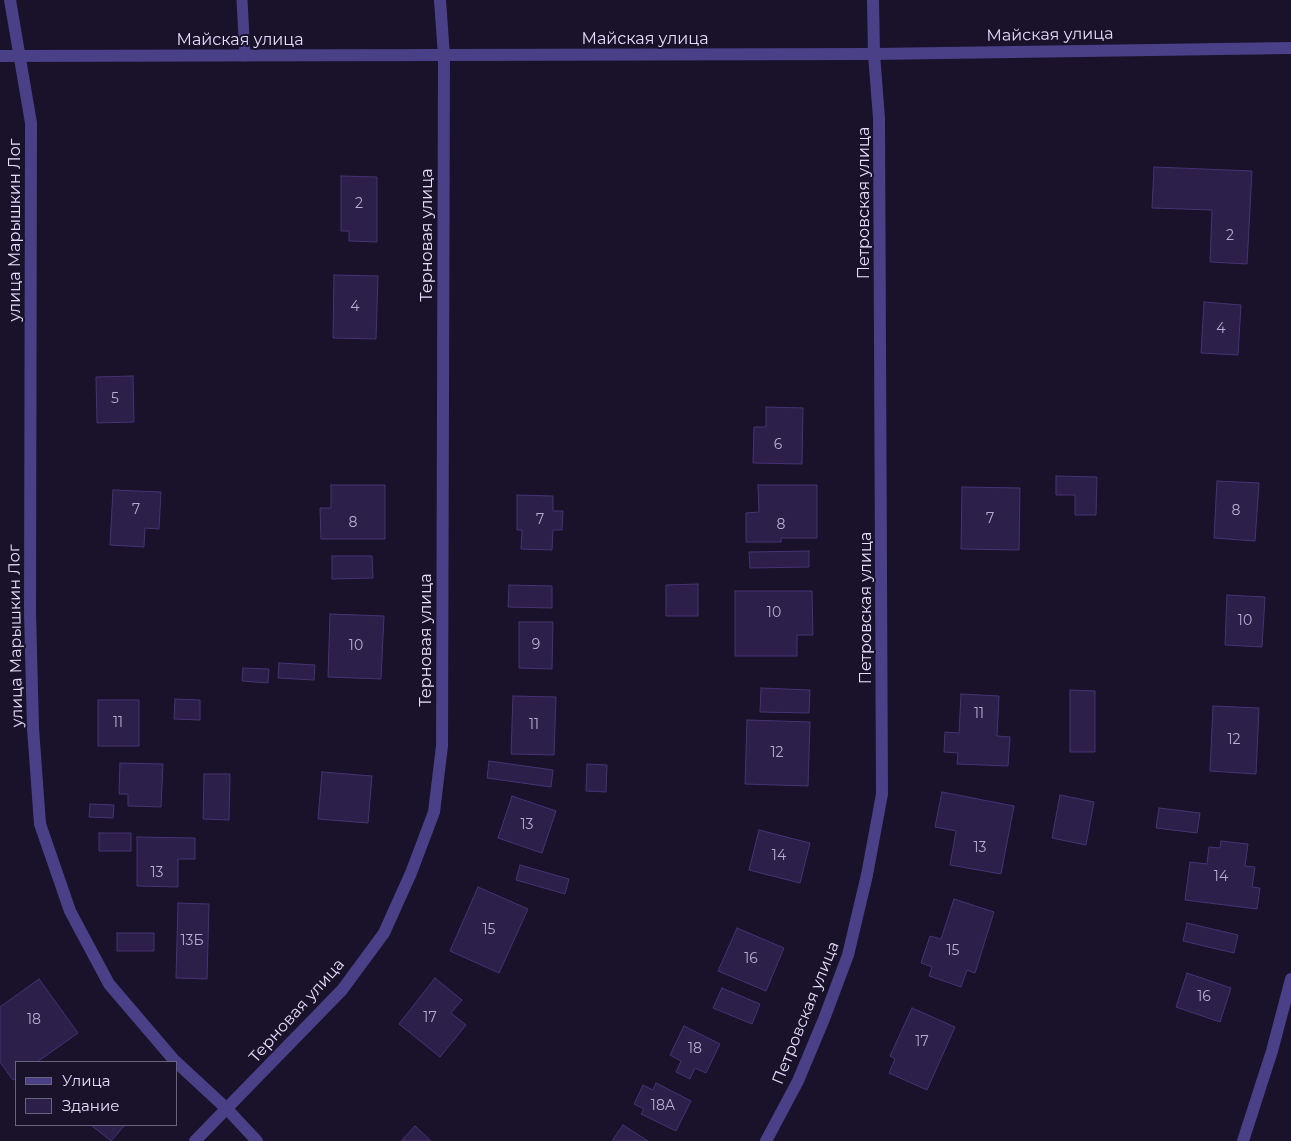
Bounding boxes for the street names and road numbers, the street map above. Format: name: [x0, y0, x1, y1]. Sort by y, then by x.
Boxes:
street label: Майская улица: [986, 24, 1114, 46]
street label: Майская улица: [581, 29, 709, 49]
street label: Майская улица: [176, 30, 304, 50]
street label: Петровская улица: [854, 127, 874, 279]
street label: улица Марышкин Лог: [5, 139, 25, 321]
street label: Терновая улица: [417, 168, 437, 302]
street label: Петровская улица: [856, 532, 876, 684]
street label: улица Марышкин Лог: [5, 544, 27, 728]
street label: Терновая улица: [416, 573, 436, 707]
street label: Петровская улица: [769, 939, 843, 1087]
street label: Терновая улица: [245, 955, 349, 1067]

